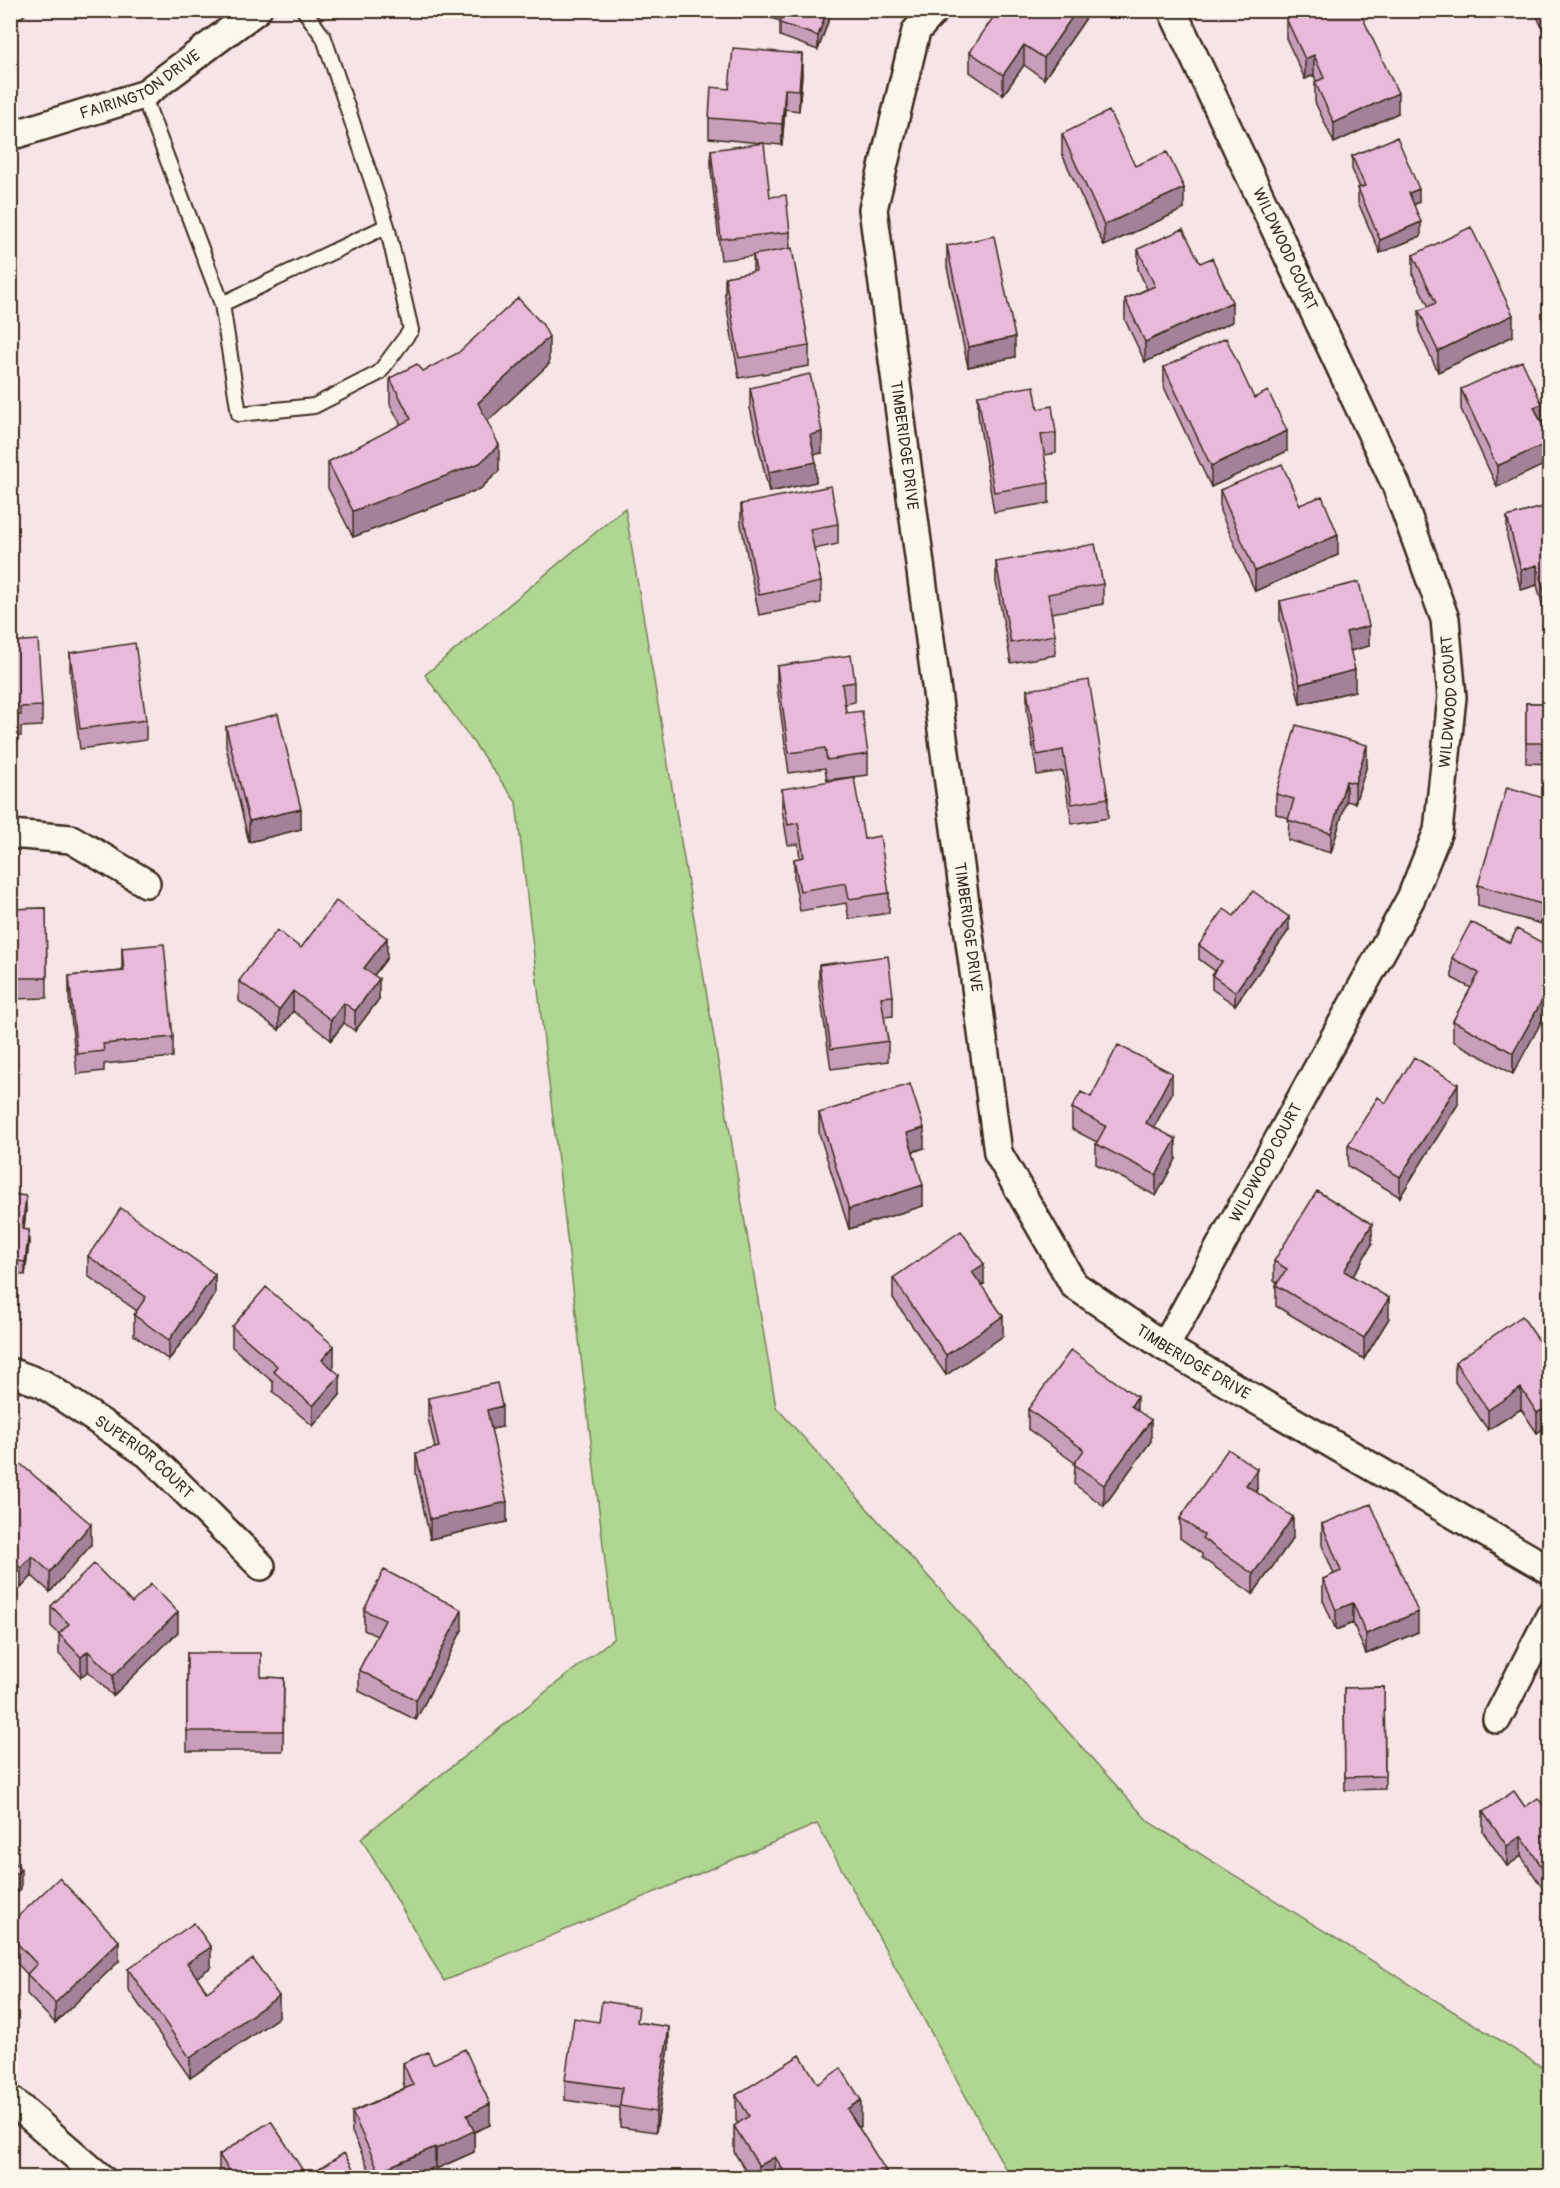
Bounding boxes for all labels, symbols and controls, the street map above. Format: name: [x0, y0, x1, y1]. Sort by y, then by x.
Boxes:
street label: FAIRINGTON DRIVE: [77, 46, 205, 124]
street label: WILDWOOD COURT: [1248, 185, 1322, 314]
street label: TIMBERIDGE DRIVE: [886, 380, 923, 511]
street label: WILDWOOD COURT: [1435, 635, 1462, 769]
street label: TIMBERIDGE DRIVE: [950, 861, 987, 993]
street label: WILDWOOD COURT: [1225, 1100, 1307, 1226]
street label: TIMBERIDGE DRIVE: [1132, 1320, 1254, 1404]
street label: SUPERIOR COURT: [91, 1411, 197, 1503]

